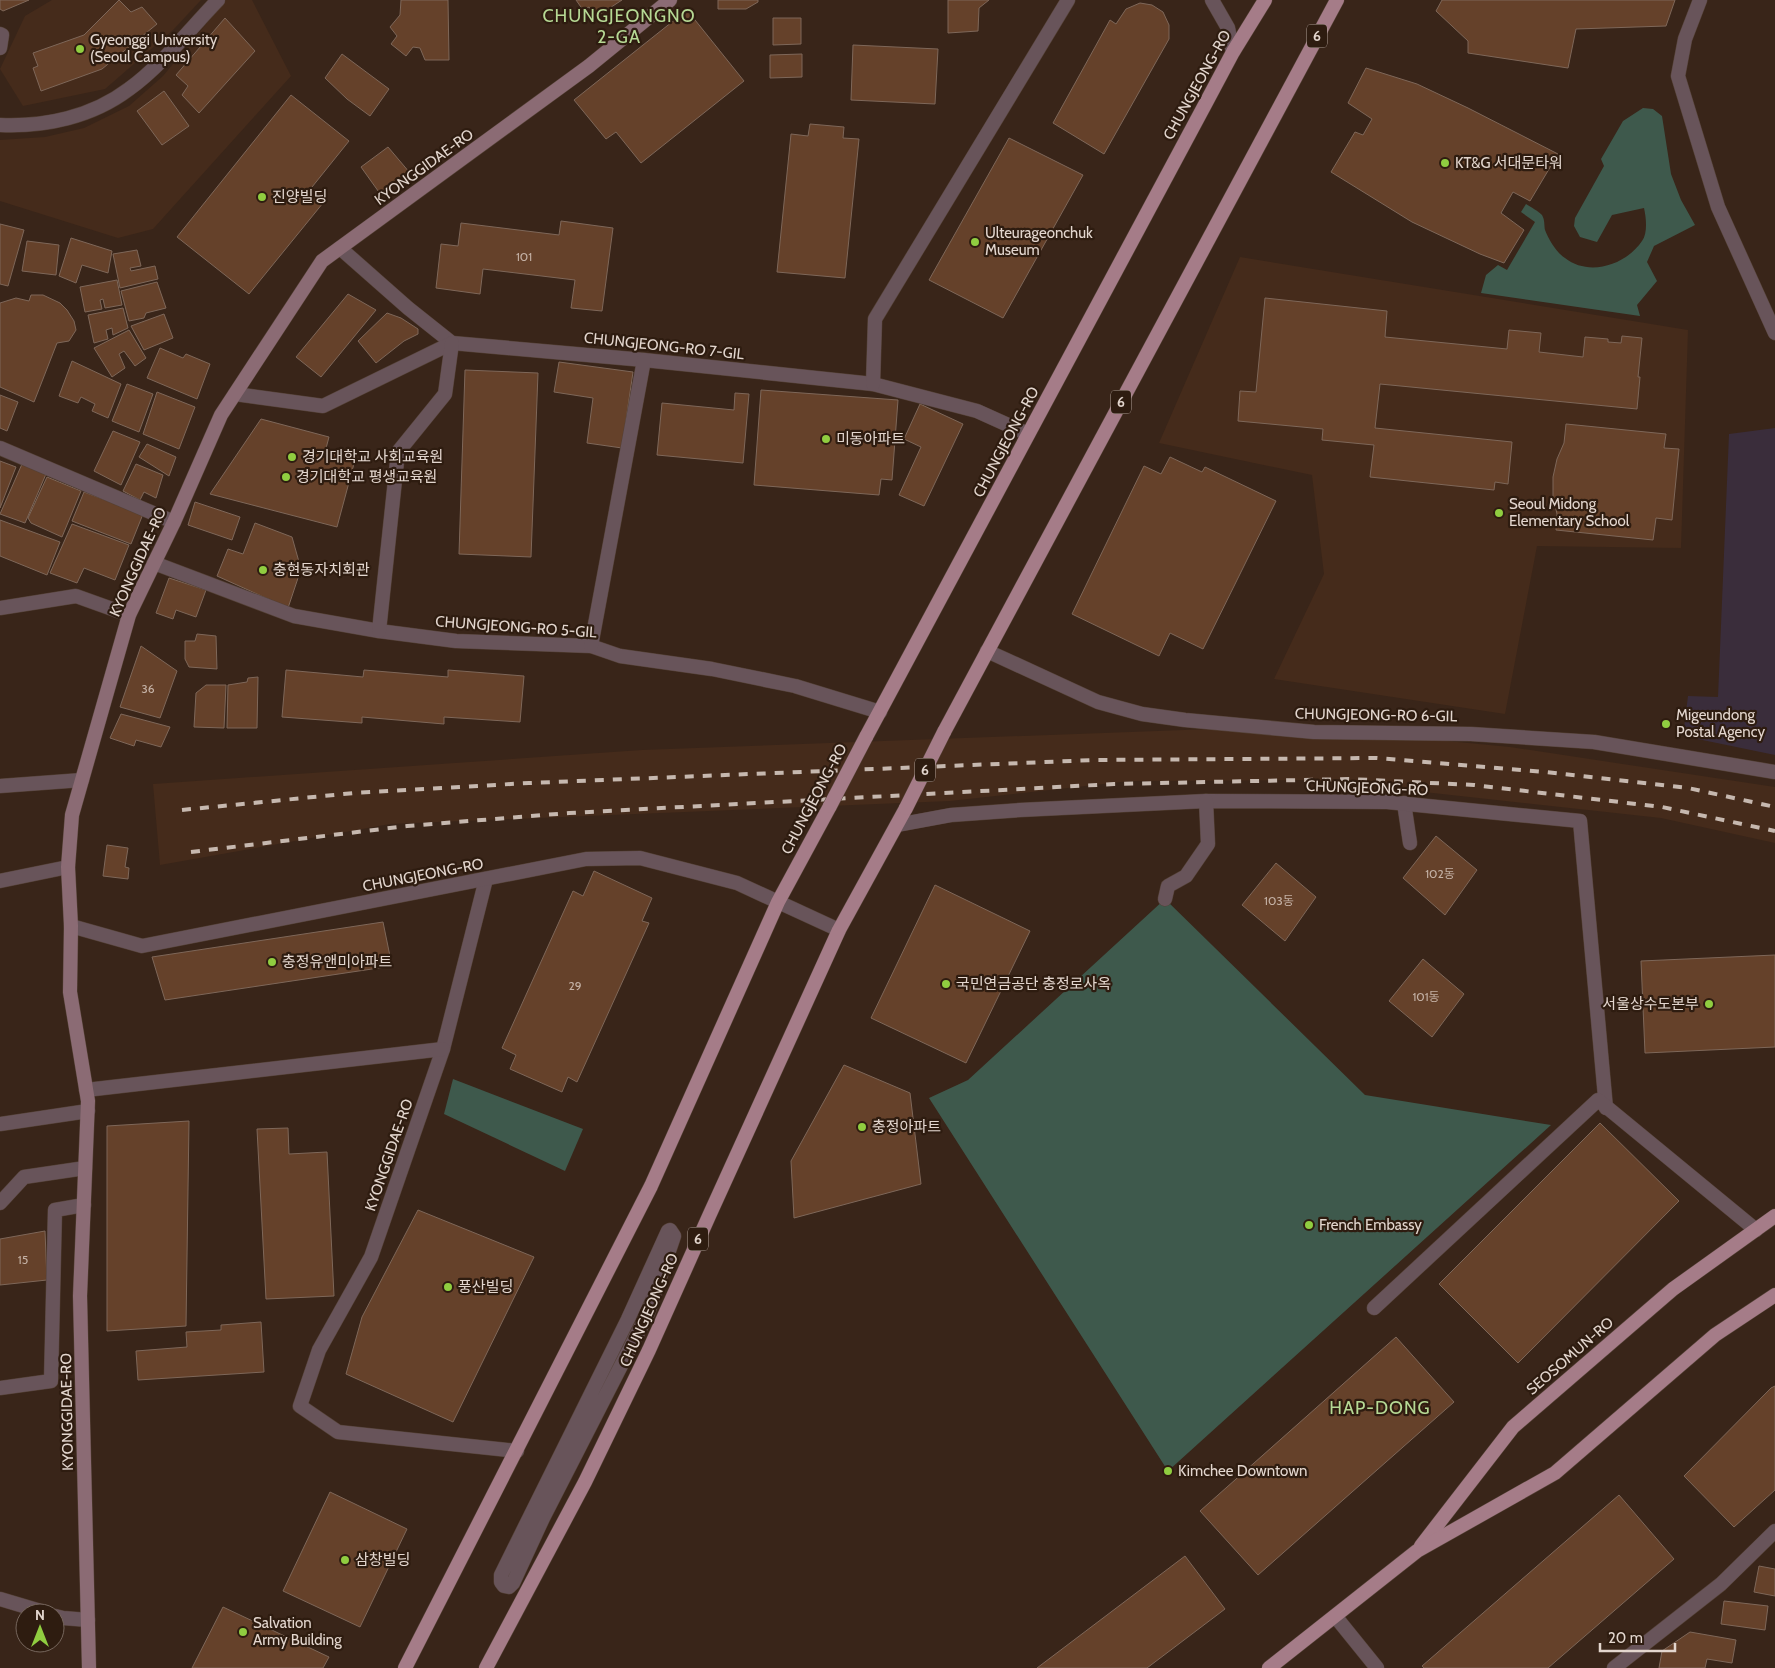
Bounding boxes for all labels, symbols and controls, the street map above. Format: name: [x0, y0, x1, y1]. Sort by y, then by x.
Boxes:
district label: CHUNGJEONGNO 2-GA: [542, 5, 696, 48]
road number: 6: [1307, 24, 1327, 48]
street label: CHUNGJEONG-RO: [1159, 27, 1235, 143]
place label: Gyeonggi University (Seoul Campus): [90, 31, 218, 66]
marker: Gyeonggi University (Seoul Campus): [74, 43, 86, 55]
street label: KYONGGIDAE-RO: [371, 125, 477, 209]
place label: KT&G 서대문타워: [1455, 154, 1563, 172]
marker: KT&G 서대문타워: [1439, 157, 1451, 169]
place label: 진양빌딩: [272, 188, 327, 206]
marker: 진양빌딩: [256, 191, 268, 203]
place label: Ulteurageonchuk Museum: [985, 224, 1093, 259]
marker: Ulteurageonchuk Museum: [969, 236, 981, 248]
house number: 101: [516, 249, 532, 264]
street label: CHUNGJEONG-RO 7-GIL: [583, 329, 745, 363]
street label: CHUNGJEONG-RO: [969, 384, 1043, 500]
road number: 6: [1111, 391, 1131, 414]
place label: 미동아파트: [836, 430, 905, 448]
marker: 미동아파트: [820, 433, 832, 445]
place label: 경기대학교 사회교육원: [302, 448, 443, 466]
marker: 경기대학교 사회교육원: [286, 451, 298, 463]
place label: 경기대학교 평생교육원: [296, 468, 437, 486]
marker: 경기대학교 평생교육원: [280, 471, 292, 483]
place label: Seoul Midong Elementary School: [1509, 495, 1630, 530]
street label: KYONGGIDAE-RO: [106, 505, 170, 619]
marker: Seoul Midong Elementary School: [1493, 507, 1505, 519]
place label: 충현동자치회관: [273, 561, 370, 579]
marker: 충현동자치회관: [257, 564, 269, 576]
street label: CHUNGJEONG-RO 5-GIL: [435, 612, 598, 642]
house number: 36: [141, 681, 155, 696]
street label: CHUNGJEONG-RO 6-GIL: [1295, 705, 1458, 725]
place label: Migeundong Postal Agency: [1676, 706, 1765, 741]
marker: Migeundong Postal Agency: [1660, 718, 1672, 730]
street label: CHUNGJEONG-RO: [777, 741, 851, 857]
road number: 6: [915, 758, 935, 782]
street label: CHUNGJEONG-RO: [1305, 777, 1429, 799]
street label: CHUNGJEONG-RO: [361, 854, 485, 896]
house number: 102동: [1425, 866, 1455, 881]
house number: 103동: [1264, 893, 1294, 908]
place label: 충정유앤미아파트: [282, 953, 393, 971]
marker: 충정유앤미아파트: [266, 956, 278, 968]
place label: 국민연금공단 충정로사옥: [956, 975, 1111, 993]
house number: 29: [568, 978, 582, 993]
marker: 국민연금공단 충정로사옥: [940, 978, 952, 990]
house number: 101동: [1412, 989, 1440, 1004]
place label: 서울상수도본부: [1602, 995, 1699, 1013]
marker: 서울상수도본부: [1703, 998, 1715, 1010]
street label: KYONGGIDAE-RO: [361, 1096, 417, 1214]
place label: 충정아파트: [872, 1118, 941, 1136]
marker: 충정아파트: [856, 1121, 868, 1133]
place label: French Embassy: [1319, 1216, 1422, 1234]
marker: French Embassy: [1303, 1219, 1315, 1231]
road number: 6: [688, 1228, 708, 1250]
street label: CHUNGJEONG-RO: [616, 1250, 682, 1370]
house number: 15: [18, 1252, 28, 1267]
place label: 풍산빌딩: [458, 1278, 513, 1296]
marker: 풍산빌딩: [442, 1281, 454, 1293]
street label: SEOSOMUN-RO: [1523, 1313, 1617, 1399]
street label: KYONGGIDAE-RO: [57, 1353, 77, 1471]
district label: HAP-DONG: [1329, 1397, 1431, 1419]
place label: Kimchee Downtown: [1178, 1462, 1307, 1480]
marker: Kimchee Downtown: [1162, 1465, 1174, 1477]
place label: 삼창빌딩: [355, 1551, 410, 1569]
marker: 삼창빌딩: [339, 1554, 351, 1566]
north arrow: [15, 1603, 65, 1653]
text: N: [35, 1606, 45, 1624]
place label: Salvation Army Building: [253, 1614, 342, 1649]
scale bar: [1600, 1620, 1675, 1652]
marker: Salvation Army Building: [237, 1626, 249, 1638]
text: 20 m: [1608, 1629, 1643, 1647]

